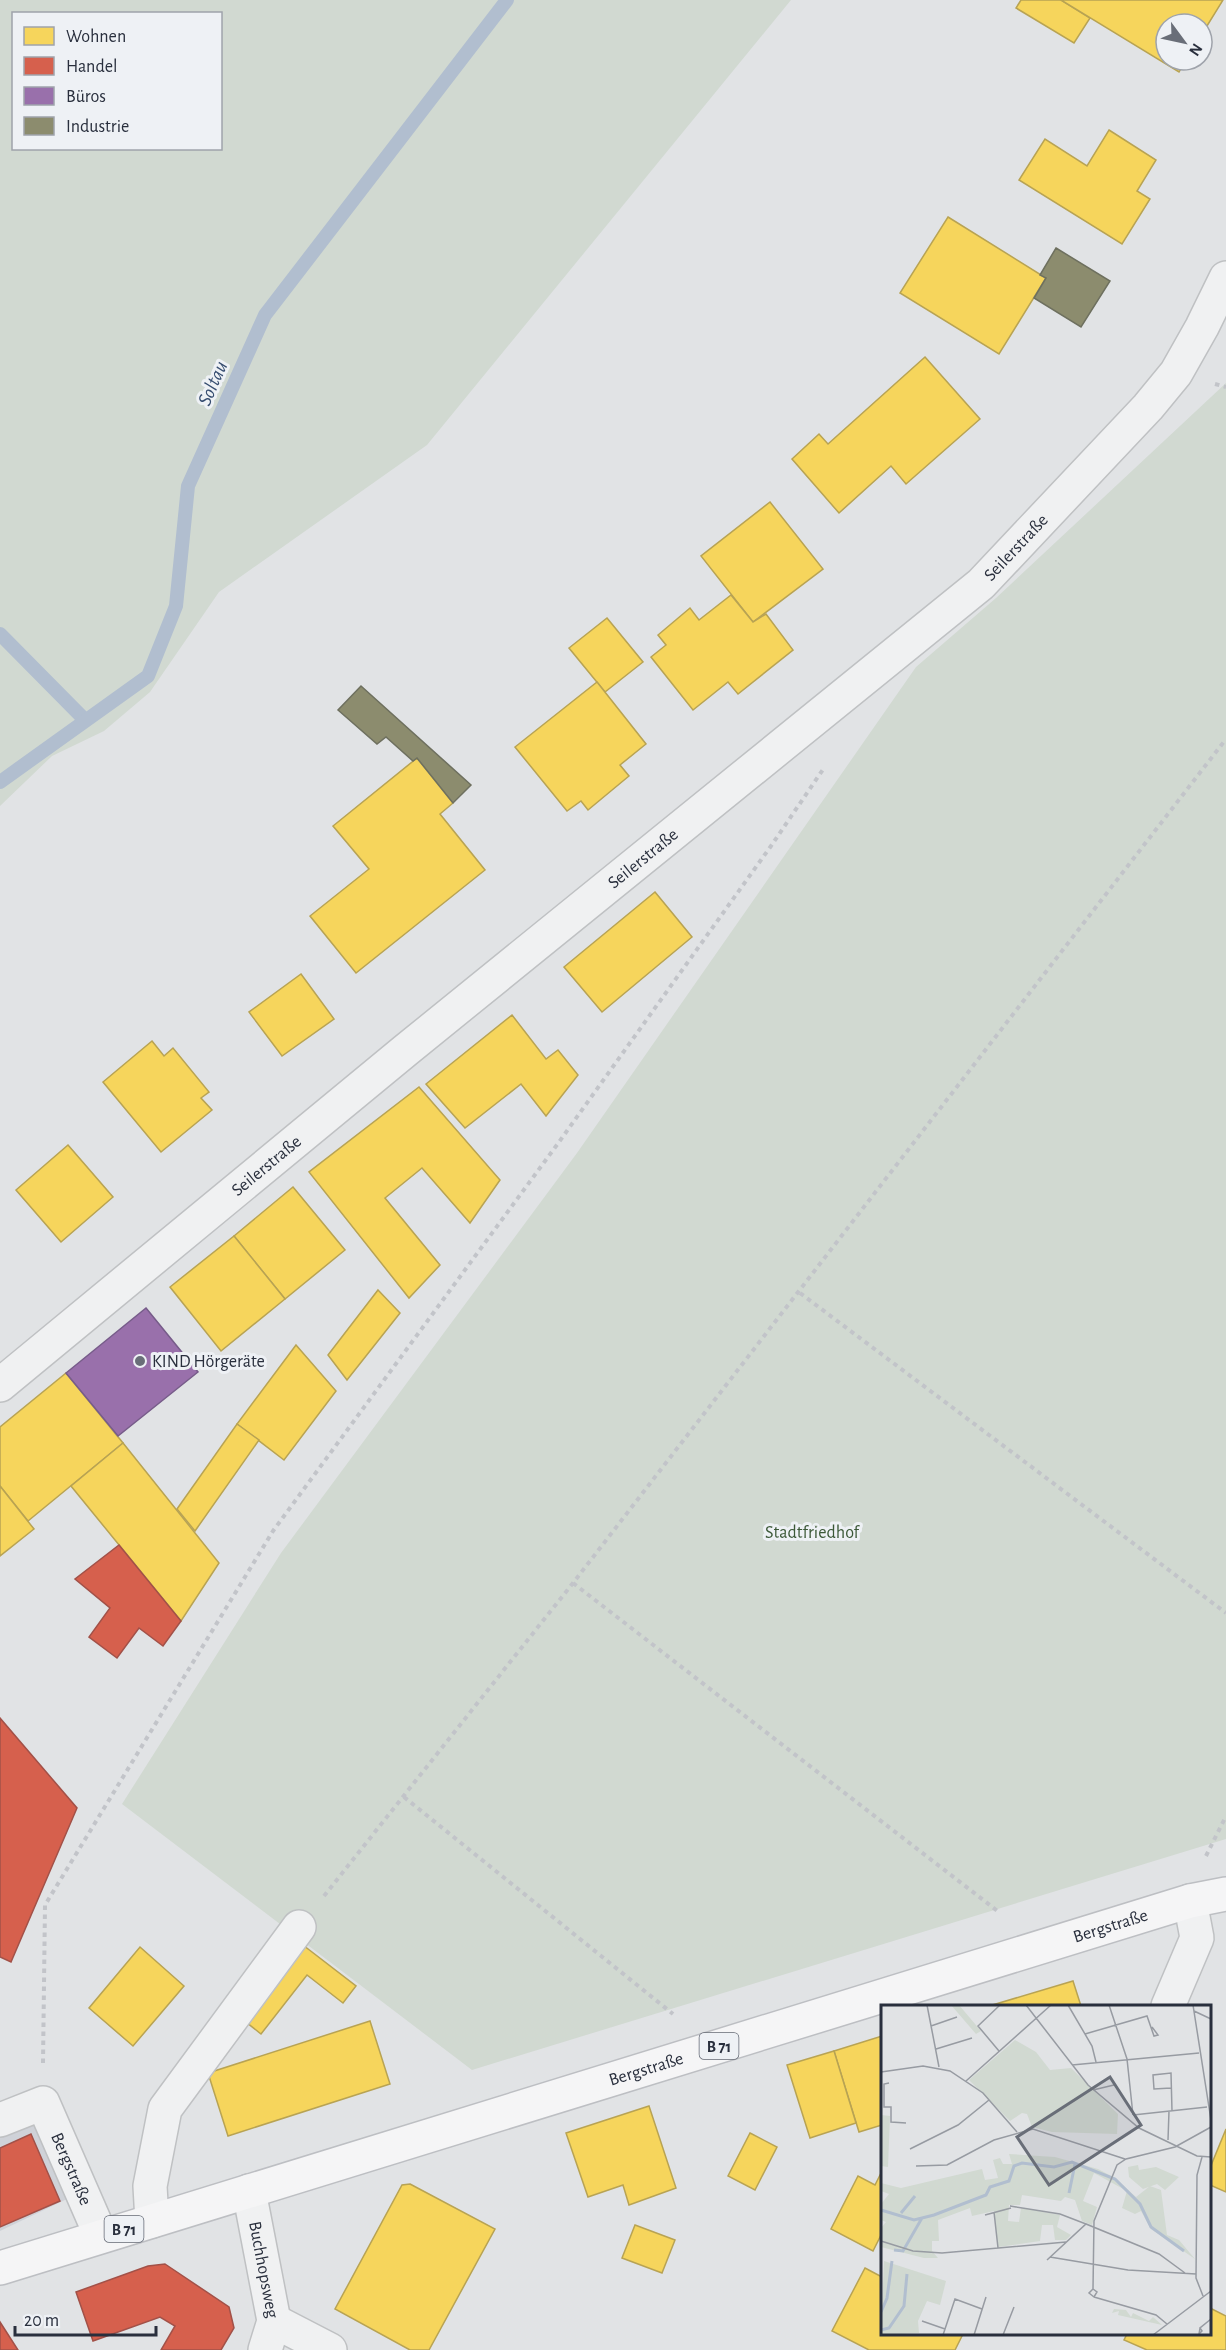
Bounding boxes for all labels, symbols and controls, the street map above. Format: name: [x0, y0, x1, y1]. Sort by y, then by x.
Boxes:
legend: [12, 12, 222, 150]
north arrow: [1154, 12, 1214, 72]
text: Wohnen: [66, 28, 126, 46]
text: N: [1186, 41, 1205, 59]
text: Handel: [66, 58, 117, 76]
text: Büros: [66, 88, 106, 106]
text: Industrie: [66, 118, 129, 136]
water label: Soltau: [194, 358, 231, 409]
street label: Seilerstraße: [981, 511, 1052, 585]
street label: Seilerstraße: [605, 826, 682, 892]
street label: Seilerstraße: [229, 1133, 305, 1200]
place label: KIND Hörgeräte: [152, 1353, 265, 1371]
marker: KIND Hörgeräte: [133, 1354, 147, 1368]
park label: Stadtfriedhof: [765, 1524, 861, 1542]
street label: Bergstraße: [1071, 1907, 1150, 1946]
inset map: [881, 2005, 1211, 2335]
road number: B 71: [700, 2033, 738, 2059]
street label: Bergstraße: [607, 2050, 686, 2090]
street label: Bergstraße: [47, 2130, 94, 2208]
road number: B 71: [104, 2216, 144, 2242]
street label: Buchhopsweg: [245, 2220, 281, 2320]
scale bar: [15, 2299, 156, 2337]
text: 20 m: [24, 2312, 59, 2330]

